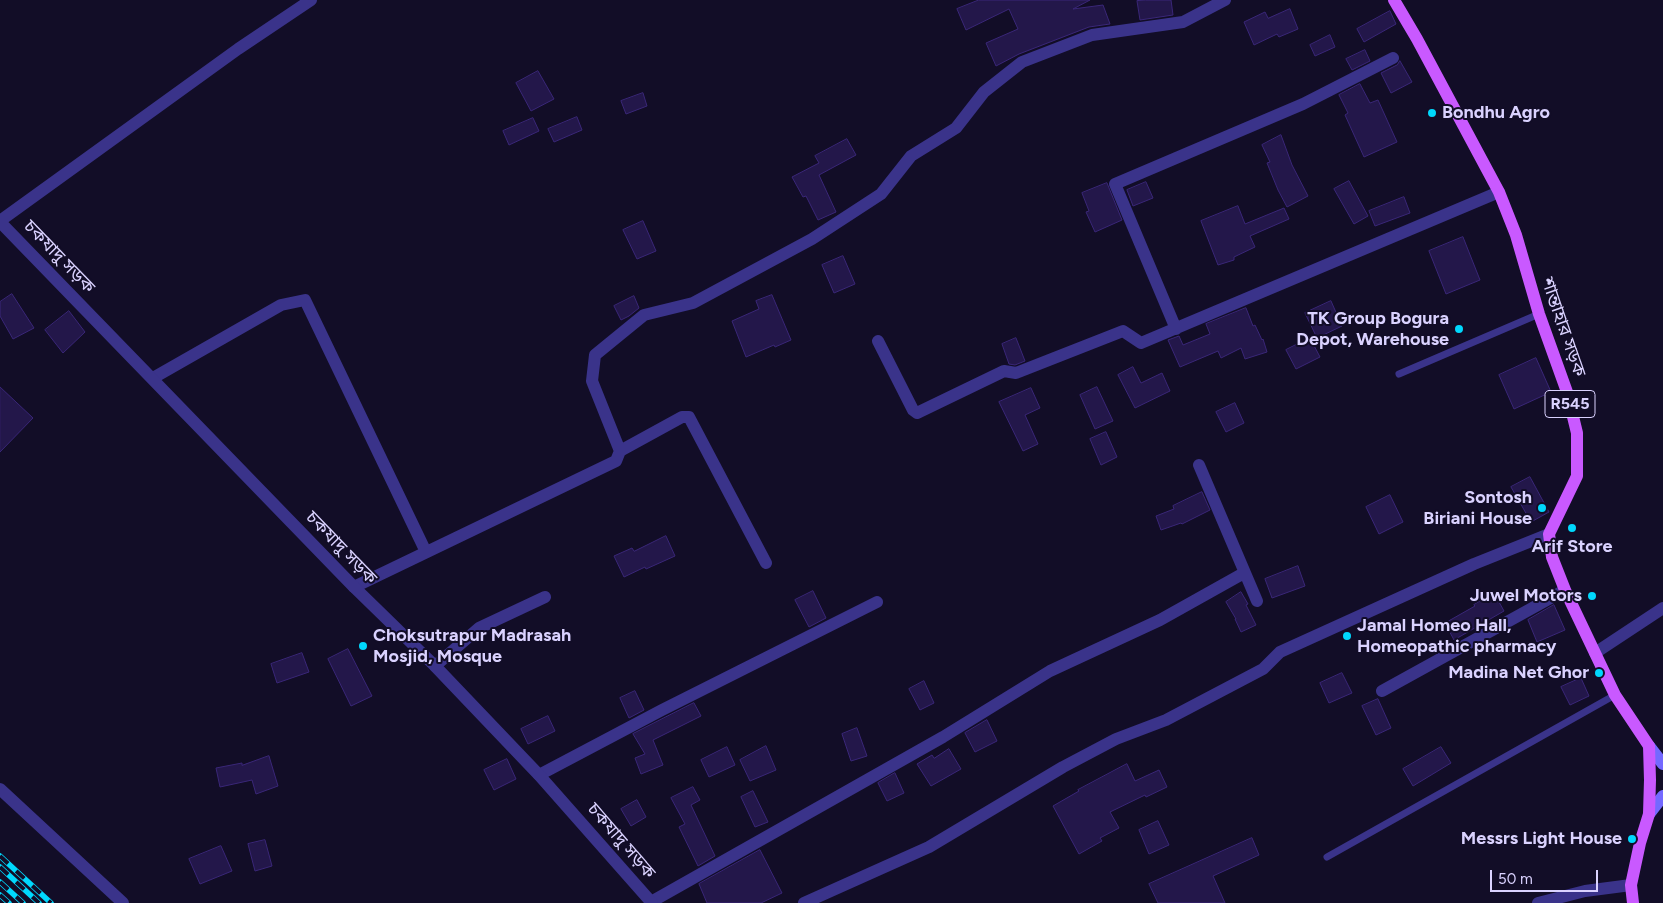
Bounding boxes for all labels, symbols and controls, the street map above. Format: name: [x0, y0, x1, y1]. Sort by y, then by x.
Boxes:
place label: Bondhu Agro: [1442, 102, 1550, 124]
marker: Bondhu Agro: [1426, 107, 1438, 119]
street label: চকযাদু সড়ক: [19, 216, 99, 298]
street label: শান্তাহার সড়ক: [1536, 275, 1590, 379]
place label: TK Group Bogura Depot, Warehouse: [1296, 308, 1449, 350]
marker: TK Group Bogura Depot, Warehouse: [1453, 323, 1465, 335]
road number: R545: [1545, 390, 1595, 418]
place label: Sontosh Biriani House: [1423, 487, 1532, 530]
marker: Sontosh Biriani House: [1536, 502, 1548, 514]
street label: চকযাদু সড়ক: [301, 507, 381, 589]
marker: Arif Store: [1566, 522, 1578, 534]
place label: Arif Store: [1532, 536, 1612, 558]
place label: Juwel Motors: [1470, 585, 1582, 607]
marker: Juwel Motors: [1586, 590, 1598, 602]
place label: Jamal Homeo Hall, Homeopathic pharmacy: [1357, 615, 1556, 658]
place label: Choksutrapur Madrasah Mosjid, Mosque: [373, 625, 571, 668]
marker: Jamal Homeo Hall, Homeopathic pharmacy: [1341, 630, 1353, 642]
marker: Choksutrapur Madrasah Mosjid, Mosque: [357, 640, 369, 652]
place label: Madina Net Ghor: [1448, 662, 1589, 684]
marker: Madina Net Ghor: [1593, 667, 1605, 679]
street label: চকযাদু সড়ক: [582, 799, 660, 883]
place label: Messrs Light House: [1461, 828, 1622, 850]
marker: Messrs Light House: [1626, 833, 1638, 845]
scale bar: [1493, 860, 1600, 892]
text: 50 m: [1498, 870, 1533, 888]

